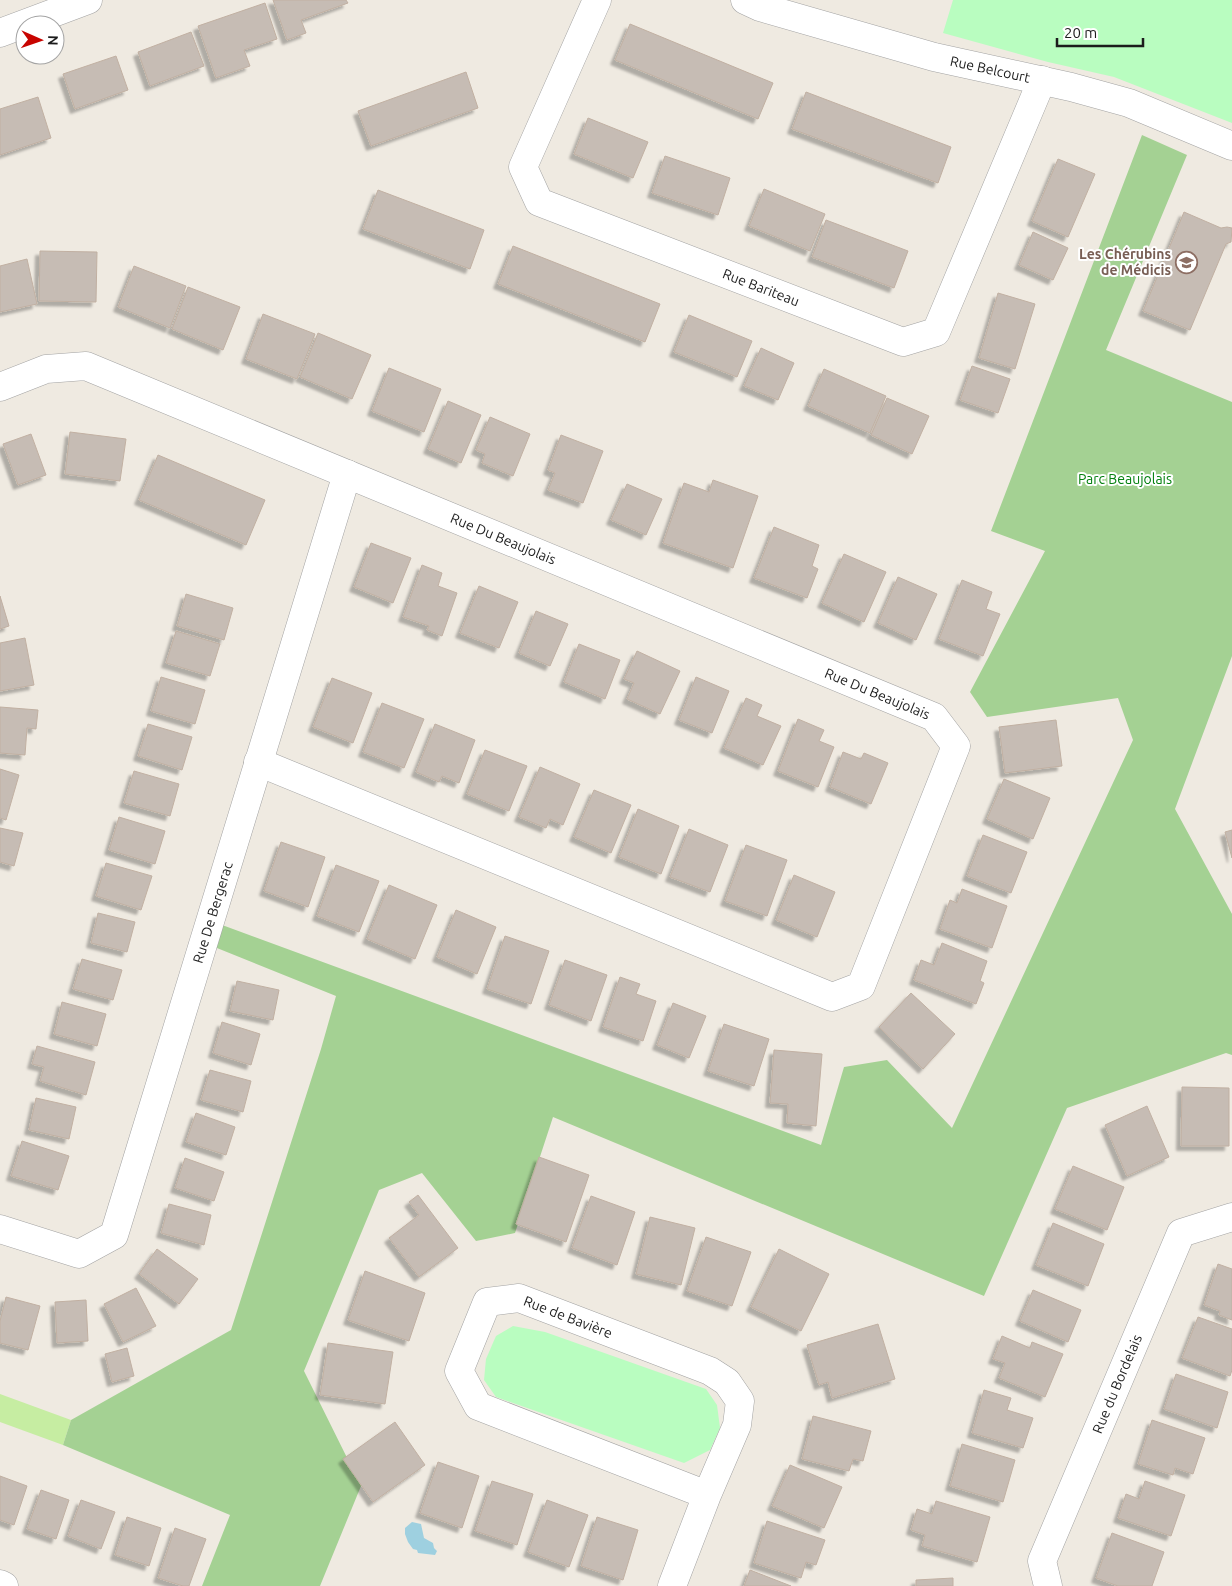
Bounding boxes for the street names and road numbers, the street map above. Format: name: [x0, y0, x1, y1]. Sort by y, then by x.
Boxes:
street label: Rue Belcourt: [949, 53, 1032, 86]
street label: Rue Bariteau: [720, 265, 802, 309]
street label: Rue Du Beaujolais: [448, 510, 558, 568]
street label: Rue Du Beaujolais: [822, 665, 932, 722]
street label: Rue De Bergerac: [190, 859, 236, 965]
street label: Rue de Bavière: [521, 1293, 615, 1341]
street label: Rue du Bordelais: [1089, 1332, 1145, 1436]

